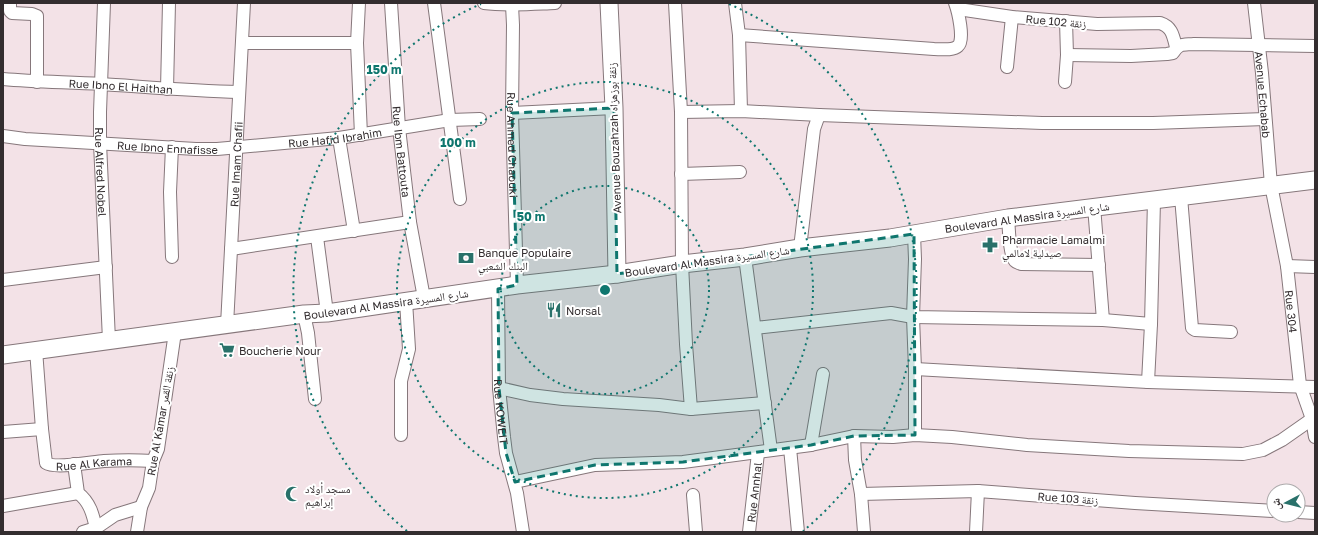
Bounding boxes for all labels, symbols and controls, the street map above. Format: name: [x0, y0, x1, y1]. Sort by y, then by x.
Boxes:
street label: Rue 102 زنقة: [1025, 12, 1087, 30]
street label: Avenue Echabab: [1253, 50, 1274, 139]
text: 150 m: [367, 62, 401, 77]
street label: Avenue Bouzahzah زنقة بوزهزاه: [605, 62, 623, 214]
street label: Rue Ibno El Haithan: [68, 76, 173, 95]
street label: Rue Ahmed Chaouki: [505, 92, 521, 198]
street label: Rue Ibm Battouta: [391, 105, 414, 198]
street label: Rue Imam Chafii: [227, 121, 244, 207]
street label: Rue Hafid Ibrahim: [288, 125, 383, 149]
street label: Rue Alfred Nobel: [93, 127, 110, 217]
text: 100 m: [440, 135, 476, 150]
street label: Rue Ibno Ennafisse: [117, 138, 218, 156]
street label: Boulevard Al Massira شارع المسيرة: [944, 199, 1110, 236]
text: 50 m: [517, 209, 545, 224]
place label: Pharmacie Lamalmi صيدلية لامالمي: [1002, 233, 1105, 261]
pharmacy icon: Pharmacie Lamalmi صيدلية لامالمي: [981, 236, 999, 254]
street label: Boulevard Al Massira شارع المسيرة: [624, 243, 790, 280]
place label: Banque Populaire البنك الشعبي: [478, 246, 571, 274]
bank icon: Banque Populaire البنك الشعبي: [457, 249, 475, 267]
centre of rings: [598, 283, 612, 297]
street label: Boulevard Al Massira شارع المسيرة: [303, 286, 469, 323]
street label: Rue 304: [1283, 289, 1301, 334]
restaurant icon: Norsal: [545, 301, 563, 319]
place label: Norsal: [566, 304, 601, 317]
supermarket icon: Boucherie Nour: [218, 341, 236, 359]
place label: Boucherie Nour: [239, 344, 322, 357]
street label: Rue Al Kamar زنقة القمر: [144, 365, 176, 477]
street label: Rue KOWEIT: [492, 379, 511, 446]
street label: Rue Al Karama: [56, 454, 132, 472]
street label: Rue Annhal: [744, 461, 763, 523]
place label: مسجد أولاد إبراهيم: [305, 482, 351, 510]
north arrow: [1266, 483, 1306, 523]
mosque icon: مسجد أولاد إبراهيم: [284, 485, 302, 503]
street label: Rue 103 زنقة: [1037, 489, 1099, 507]
text: ش: [1268, 497, 1285, 511]

